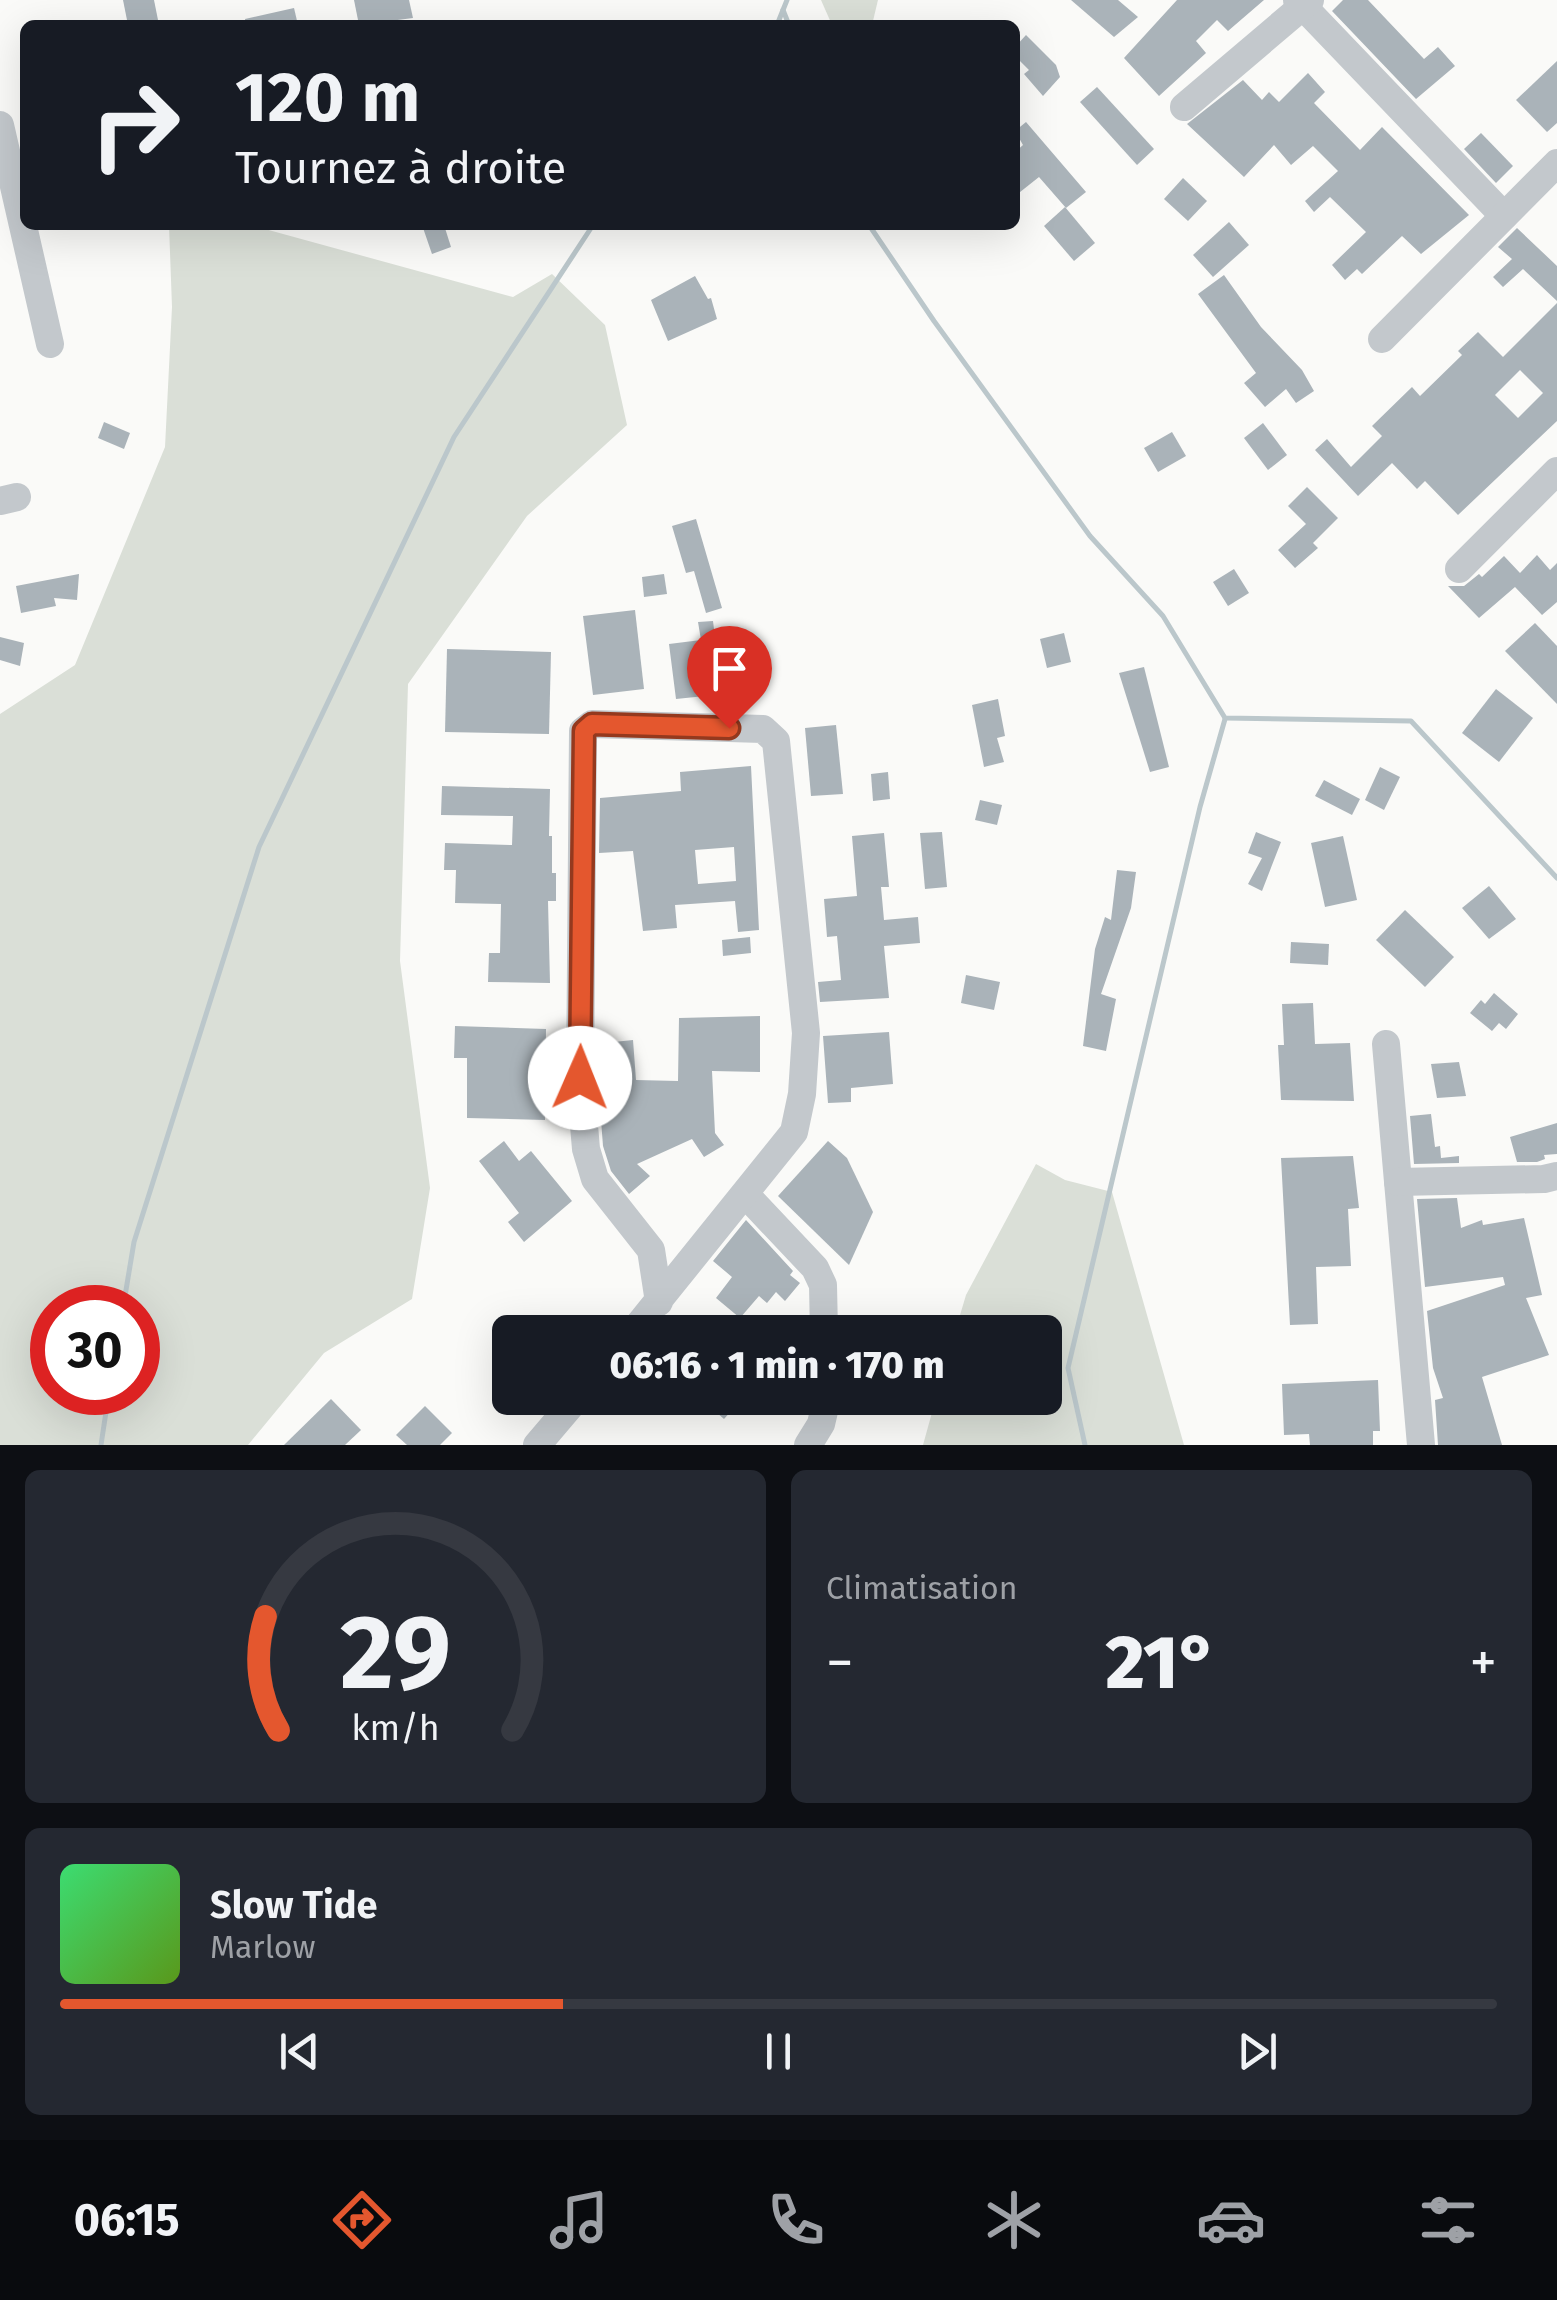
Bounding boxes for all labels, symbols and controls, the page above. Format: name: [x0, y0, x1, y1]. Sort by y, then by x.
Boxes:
text: 120 m: [235, 56, 420, 140]
icon: right: [70, 60, 200, 190]
text: Tournez à droite: [235, 141, 566, 195]
pin: [687, 626, 772, 729]
icon: arrive: [702, 641, 757, 696]
position arrow: [528, 1026, 632, 1130]
speed limit sign: 30: [30, 1285, 160, 1415]
text: 06:16 · 1 min · 170 m: [610, 1342, 944, 1388]
text: Climatisation: [826, 1569, 1017, 1607]
text: 29: [340, 1591, 451, 1716]
text: 21°: [1105, 1618, 1218, 1708]
text: −: [826, 1630, 854, 1696]
text: +: [1470, 1630, 1497, 1696]
text: km/h: [351, 1707, 440, 1749]
text: Slow Tide: [210, 1882, 378, 1928]
text: Marlow: [210, 1928, 316, 1966]
icon: previous: [272, 2024, 327, 2079]
icon: pause: [751, 2024, 806, 2079]
icon: next: [1230, 2024, 1285, 2079]
icon: directions: [327, 2185, 397, 2255]
icon: music: [544, 2185, 614, 2255]
icon: phone: [761, 2185, 831, 2255]
icon: climate: [979, 2185, 1049, 2255]
icon: car: [1196, 2185, 1266, 2255]
icon: filters: [1413, 2185, 1483, 2255]
text: 06:15: [74, 2193, 180, 2247]

